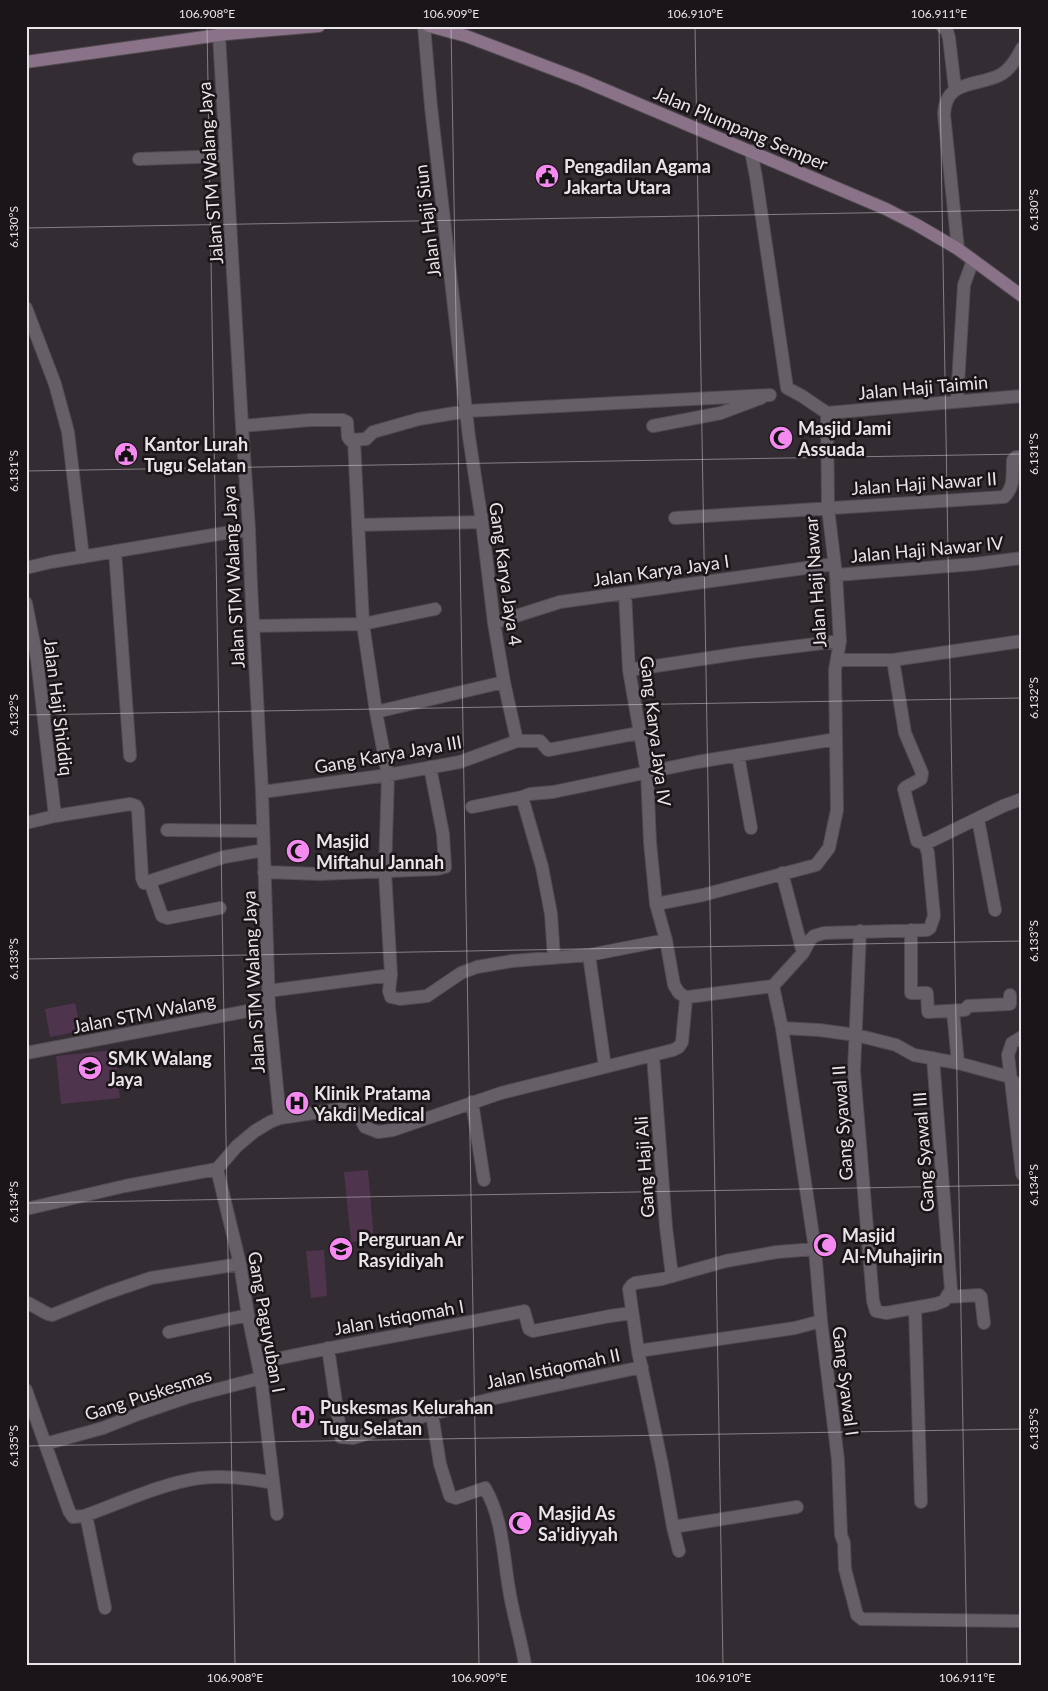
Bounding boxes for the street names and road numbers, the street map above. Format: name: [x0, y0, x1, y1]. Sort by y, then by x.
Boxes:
street label: Jalan STM Walang Jaya: [193, 81, 227, 265]
street label: Jalan Plumpang Semper: [651, 81, 832, 175]
street label: Jalan Haji Siun: [409, 163, 445, 279]
street label: Jalan Haji Taimin: [857, 370, 989, 404]
street label: Jalan Haji Nawar II: [850, 467, 998, 499]
street label: Jalan STM Walang Jaya: [217, 485, 249, 669]
street label: Gang Karya Jaya 4: [485, 501, 527, 647]
street label: Jalan Haji Nawar: [799, 515, 831, 648]
street label: Jalan Haji Nawar IV: [850, 531, 1005, 567]
street label: Jalan Karya Jaya I: [592, 550, 730, 590]
street label: Jalan Haji Shiddiq: [40, 637, 78, 777]
street label: Gang Karya Jaya IV: [636, 655, 676, 808]
street label: Gang Karya Jaya III: [313, 730, 463, 778]
street label: Jalan STM Walang Jaya: [237, 890, 269, 1074]
street label: Jalan STM Walang: [71, 988, 217, 1038]
street label: Gang Syawal II: [827, 1065, 857, 1181]
street label: Gang Syawal III: [908, 1091, 938, 1213]
street label: Gang Haji Ali: [629, 1115, 659, 1219]
street label: Gang Paguyuban I: [244, 1250, 290, 1394]
street label: Jalan Istiqomah I: [332, 1295, 466, 1339]
street label: Gang Syawal I: [828, 1325, 864, 1437]
street label: Jalan Istiqomah II: [484, 1343, 622, 1393]
street label: Gang Puskesmas: [82, 1363, 214, 1425]

